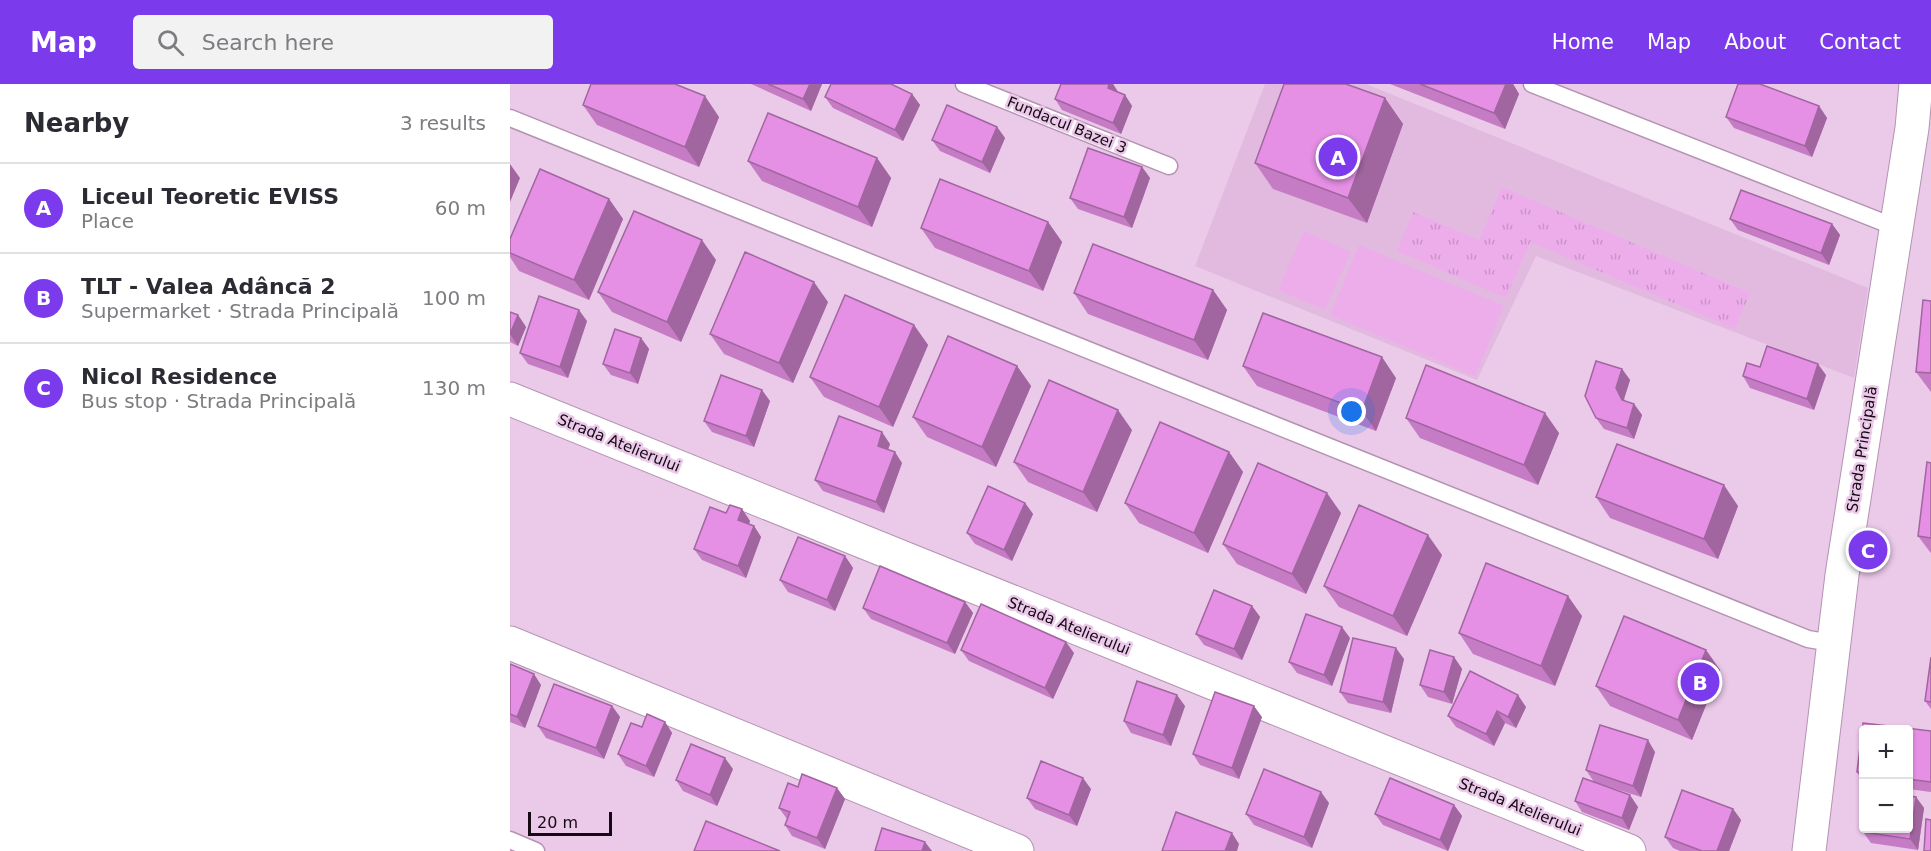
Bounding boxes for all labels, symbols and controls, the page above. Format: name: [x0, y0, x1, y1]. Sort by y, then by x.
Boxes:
search box: [133, 15, 553, 69]
text: Map: [30, 26, 97, 59]
icon: search: [154, 26, 187, 59]
text: Search here: [202, 30, 334, 55]
text: Home: [1552, 30, 1614, 54]
text: Map: [1647, 30, 1691, 54]
text: About: [1724, 30, 1786, 54]
text: Contact: [1819, 30, 1901, 54]
street label: Fundacul Bazei 3: [1005, 93, 1129, 157]
text: Nearby: [24, 108, 129, 138]
text: 3 results: [400, 111, 486, 135]
pin: A: [1318, 134, 1358, 180]
text: Liceul Teoretic EVISS: [81, 184, 339, 209]
text: A: [36, 196, 51, 220]
text: 60 m: [435, 196, 486, 220]
text: Place: [81, 209, 134, 233]
text: TLT - Valea Adâncă 2: [81, 274, 336, 299]
text: B: [36, 286, 51, 310]
text: 100 m: [422, 286, 486, 310]
text: Supermarket · Strada Principală: [81, 299, 399, 323]
text: Nicol Residence: [81, 364, 277, 389]
text: C: [36, 376, 51, 400]
text: 130 m: [422, 376, 486, 400]
street label: Strada Principală: [1843, 385, 1881, 513]
text: Bus stop · Strada Principală: [81, 389, 356, 413]
your location: [1337, 397, 1366, 426]
street label: Strada Atelierului: [555, 410, 683, 476]
pin: C: [1848, 528, 1888, 572]
street label: Strada Atelierului: [1005, 593, 1133, 659]
pin: B: [1680, 660, 1720, 704]
map controls: [1859, 725, 1913, 833]
button: +: [1859, 725, 1913, 779]
street label: Strada Atelierului: [1456, 774, 1584, 840]
button: −: [1859, 779, 1913, 833]
scale bar: [528, 809, 612, 836]
text: 20 m: [537, 813, 578, 832]

